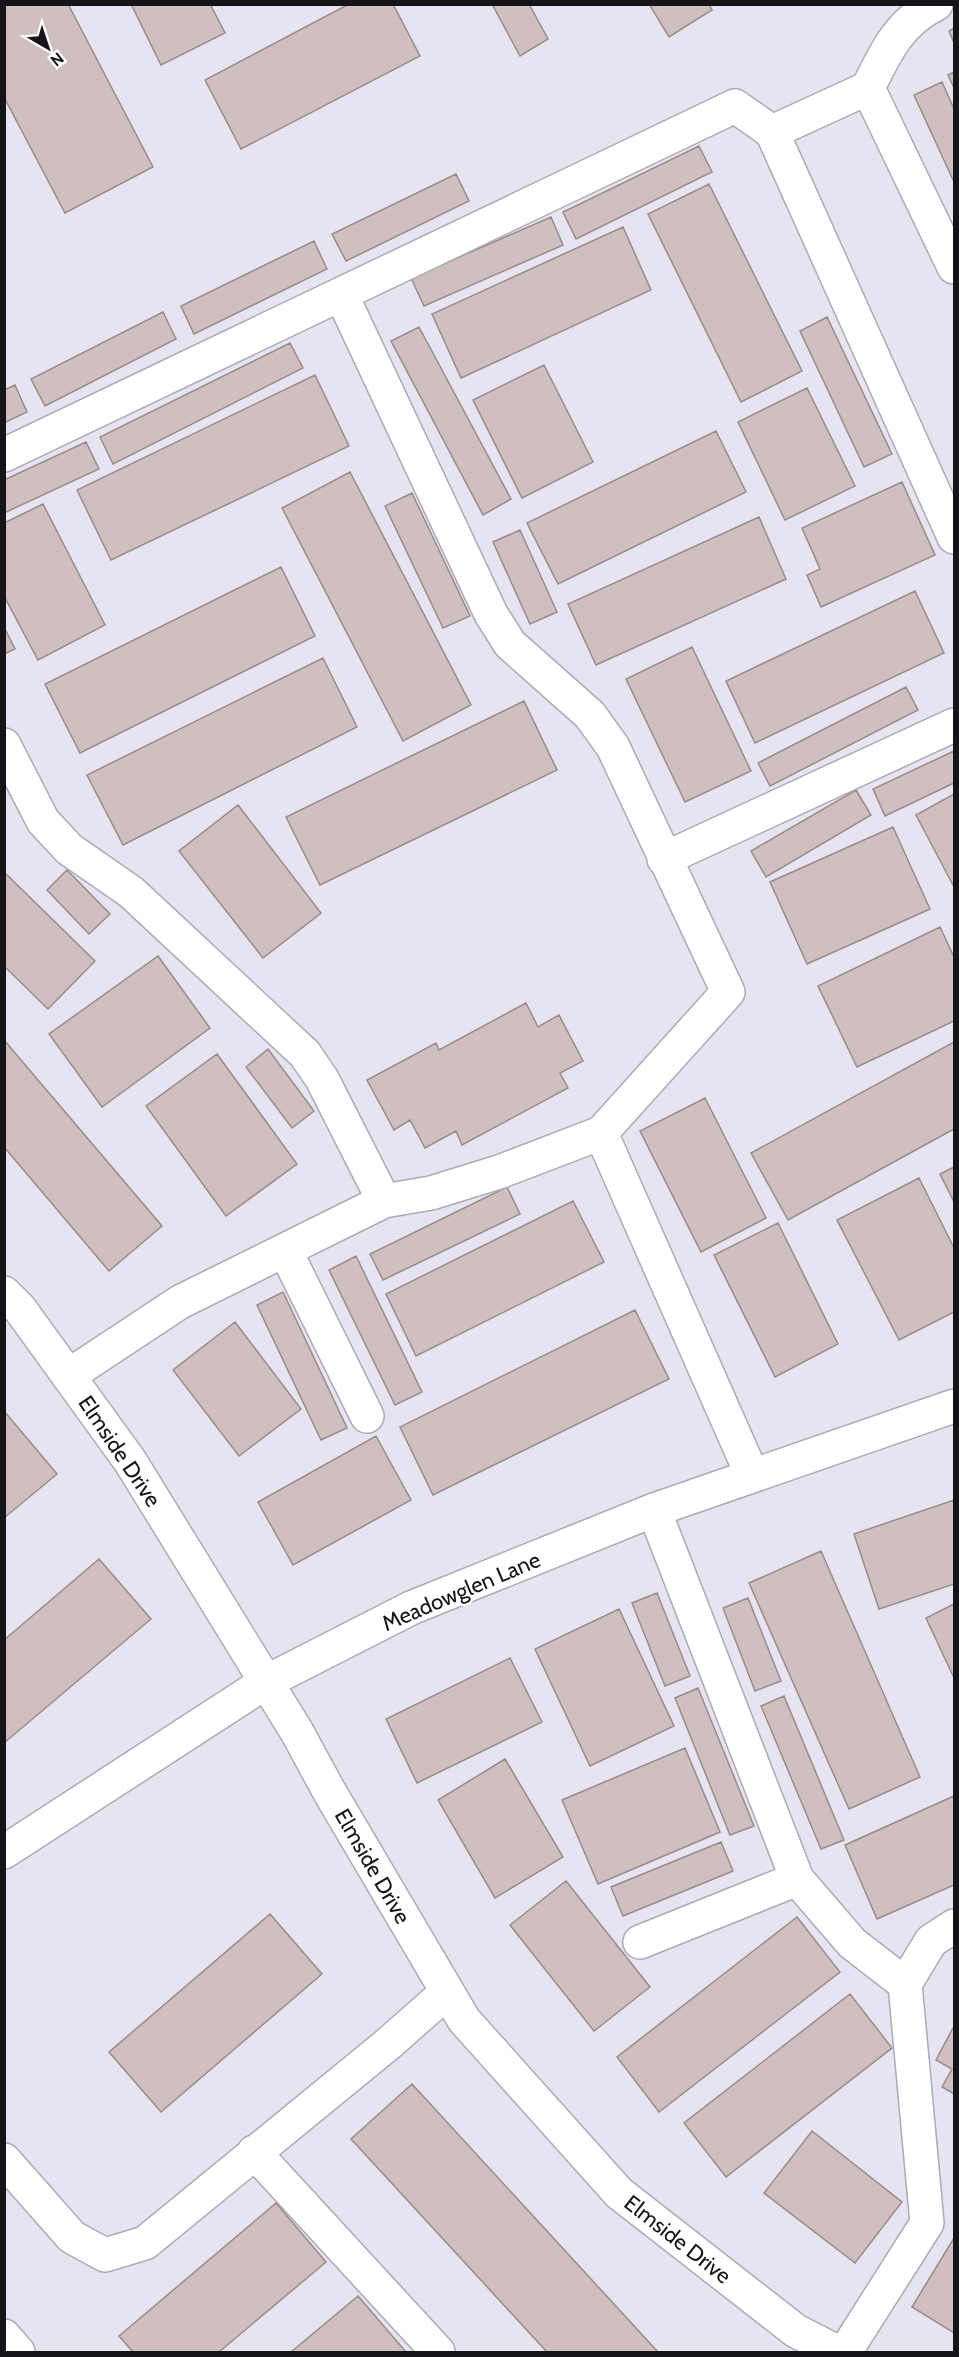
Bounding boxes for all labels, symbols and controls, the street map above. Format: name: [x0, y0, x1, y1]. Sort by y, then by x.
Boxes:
north arrow: [18, 18, 78, 78]
text: N: [47, 48, 67, 70]
street label: Elmside Drive: [73, 1391, 167, 1512]
street label: Meadowglen Lane: [378, 1546, 544, 1637]
street label: Elmside Drive: [329, 1804, 416, 1929]
street label: Elmside Drive: [619, 2189, 737, 2290]

